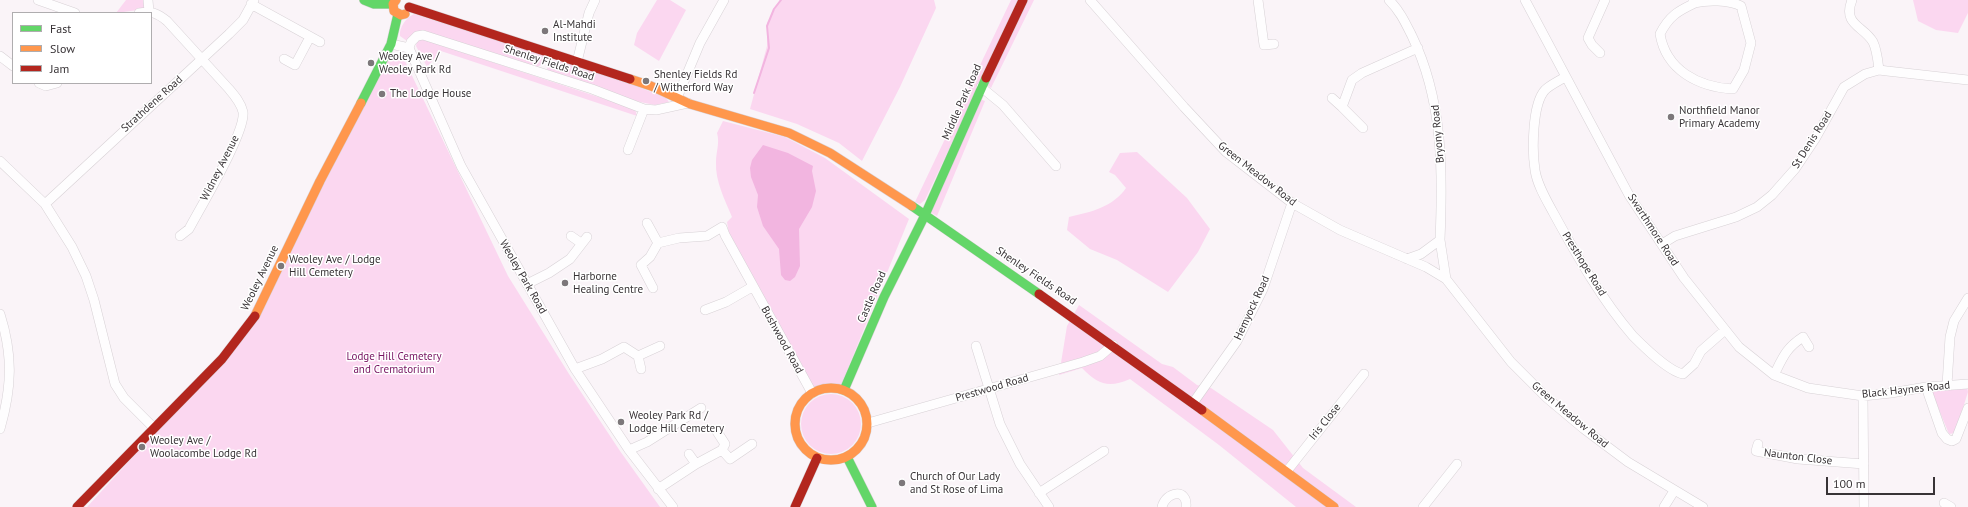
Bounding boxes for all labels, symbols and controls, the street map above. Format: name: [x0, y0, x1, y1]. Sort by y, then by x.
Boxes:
legend: [12, 12, 152, 84]
place label: Al-Mahdi Institute: [553, 18, 596, 44]
text: Fast: [50, 21, 71, 36]
marker: Al-Mahdi Institute: [540, 26, 550, 36]
text: Slow: [50, 41, 75, 56]
street label: Shenley Fields Road: [502, 42, 596, 84]
place label: Weoley Ave / Weoley Park Rd: [379, 50, 451, 76]
marker: Weoley Ave / Weoley Park Rd: [366, 58, 376, 68]
text: Jam: [50, 61, 69, 76]
street label: Middle Park Road: [939, 62, 985, 142]
place label: Shenley Fields Rd / Witherford Way: [654, 68, 737, 94]
street label: Strathdene Road: [119, 73, 185, 135]
marker: Shenley Fields Rd / Witherford Way: [641, 76, 651, 86]
place label: The Lodge House: [390, 87, 471, 101]
marker: The Lodge House: [377, 89, 387, 99]
street label: Bryony Road: [1429, 104, 1447, 164]
place label: Northfield Manor Primary Academy: [1679, 104, 1760, 130]
street label: St Denis Road: [1789, 109, 1835, 171]
marker: Northfield Manor Primary Academy: [1666, 112, 1676, 122]
street label: Widney Avenue: [198, 133, 242, 203]
street label: Green Meadow Road: [1215, 139, 1299, 209]
street label: Swarthmore Road: [1625, 191, 1681, 269]
street label: Presthope Road: [1559, 229, 1609, 299]
street label: Weoley Park Road: [497, 238, 549, 316]
street label: Weoley Avenue: [239, 243, 281, 313]
street label: Shenley Fields Road: [993, 244, 1079, 308]
place label: Weoley Ave / Lodge Hill Cemetery: [289, 253, 381, 279]
marker: Weoley Ave / Lodge Hill Cemetery: [276, 261, 286, 271]
street label: Castle Road: [855, 269, 889, 325]
place label: Harborne Healing Centre: [573, 270, 643, 296]
street label: Hemyock Road: [1231, 274, 1273, 342]
marker: Harborne Healing Centre: [560, 278, 570, 288]
street label: Bushwood Road: [758, 304, 806, 376]
park label: Lodge Hill Cemetery and Crematorium: [346, 350, 442, 376]
street label: Prestwood Road: [954, 371, 1030, 405]
street label: Green Meadow Road: [1529, 379, 1611, 451]
street label: Black Haynes Road: [1861, 379, 1951, 401]
street label: Iris Close: [1306, 401, 1344, 443]
place label: Weoley Park Rd / Lodge Hill Cemetery: [629, 409, 724, 435]
marker: Weoley Park Rd / Lodge Hill Cemetery: [616, 417, 626, 427]
place label: Weoley Ave / Woolacombe Lodge Rd: [150, 434, 257, 460]
marker: Weoley Ave / Woolacombe Lodge Rd: [137, 442, 147, 452]
street label: Naunton Close: [1763, 446, 1833, 468]
scale bar: [1828, 469, 1937, 495]
place label: Church of Our Lady and St Rose of Lima: [910, 470, 1003, 496]
text: 100 m: [1833, 476, 1866, 491]
marker: Church of Our Lady and St Rose of Lima: [897, 478, 907, 488]

